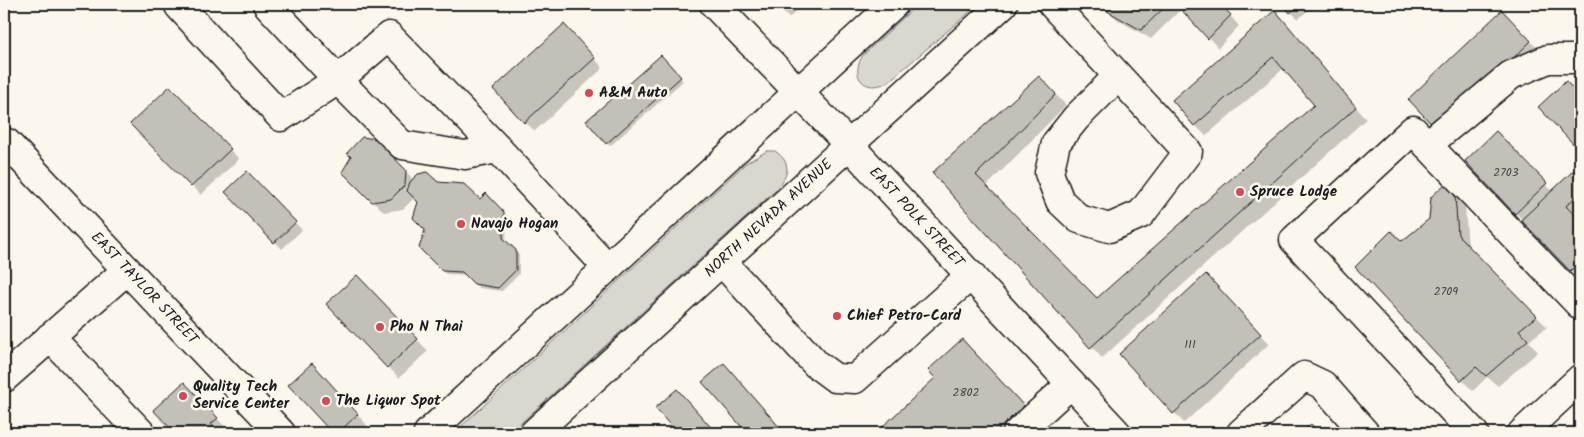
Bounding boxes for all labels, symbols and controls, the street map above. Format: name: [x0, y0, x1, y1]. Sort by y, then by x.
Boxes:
place label: A&M Auto: [599, 81, 668, 105]
marker: A&M Auto: [583, 87, 595, 99]
street label: NORTH NEVADA AVENUE: [699, 152, 839, 284]
street label: EAST POLK STREET: [863, 161, 971, 275]
house number: 2703: [1493, 163, 1519, 182]
place label: Spruce Lodge: [1250, 180, 1338, 204]
marker: Spruce Lodge: [1234, 186, 1246, 198]
place label: Navajo Hogan: [471, 212, 558, 236]
marker: Navajo Hogan: [455, 218, 467, 230]
street label: EAST TAYLOR STREET: [85, 226, 205, 352]
house number: 2709: [1434, 282, 1458, 301]
place label: Chief Petro-Card: [847, 304, 962, 328]
marker: Chief Petro-Card: [831, 310, 843, 322]
place label: Pho N Thai: [390, 315, 464, 339]
marker: Pho N Thai: [374, 321, 386, 333]
house number: 111: [1184, 335, 1196, 354]
place label: Quality Tech Service Center: [193, 375, 290, 416]
house number: 2802: [952, 383, 980, 402]
place label: The Liquor Spot: [336, 389, 441, 413]
marker: Quality Tech Service Center: [177, 390, 189, 402]
marker: The Liquor Spot: [320, 395, 332, 407]

